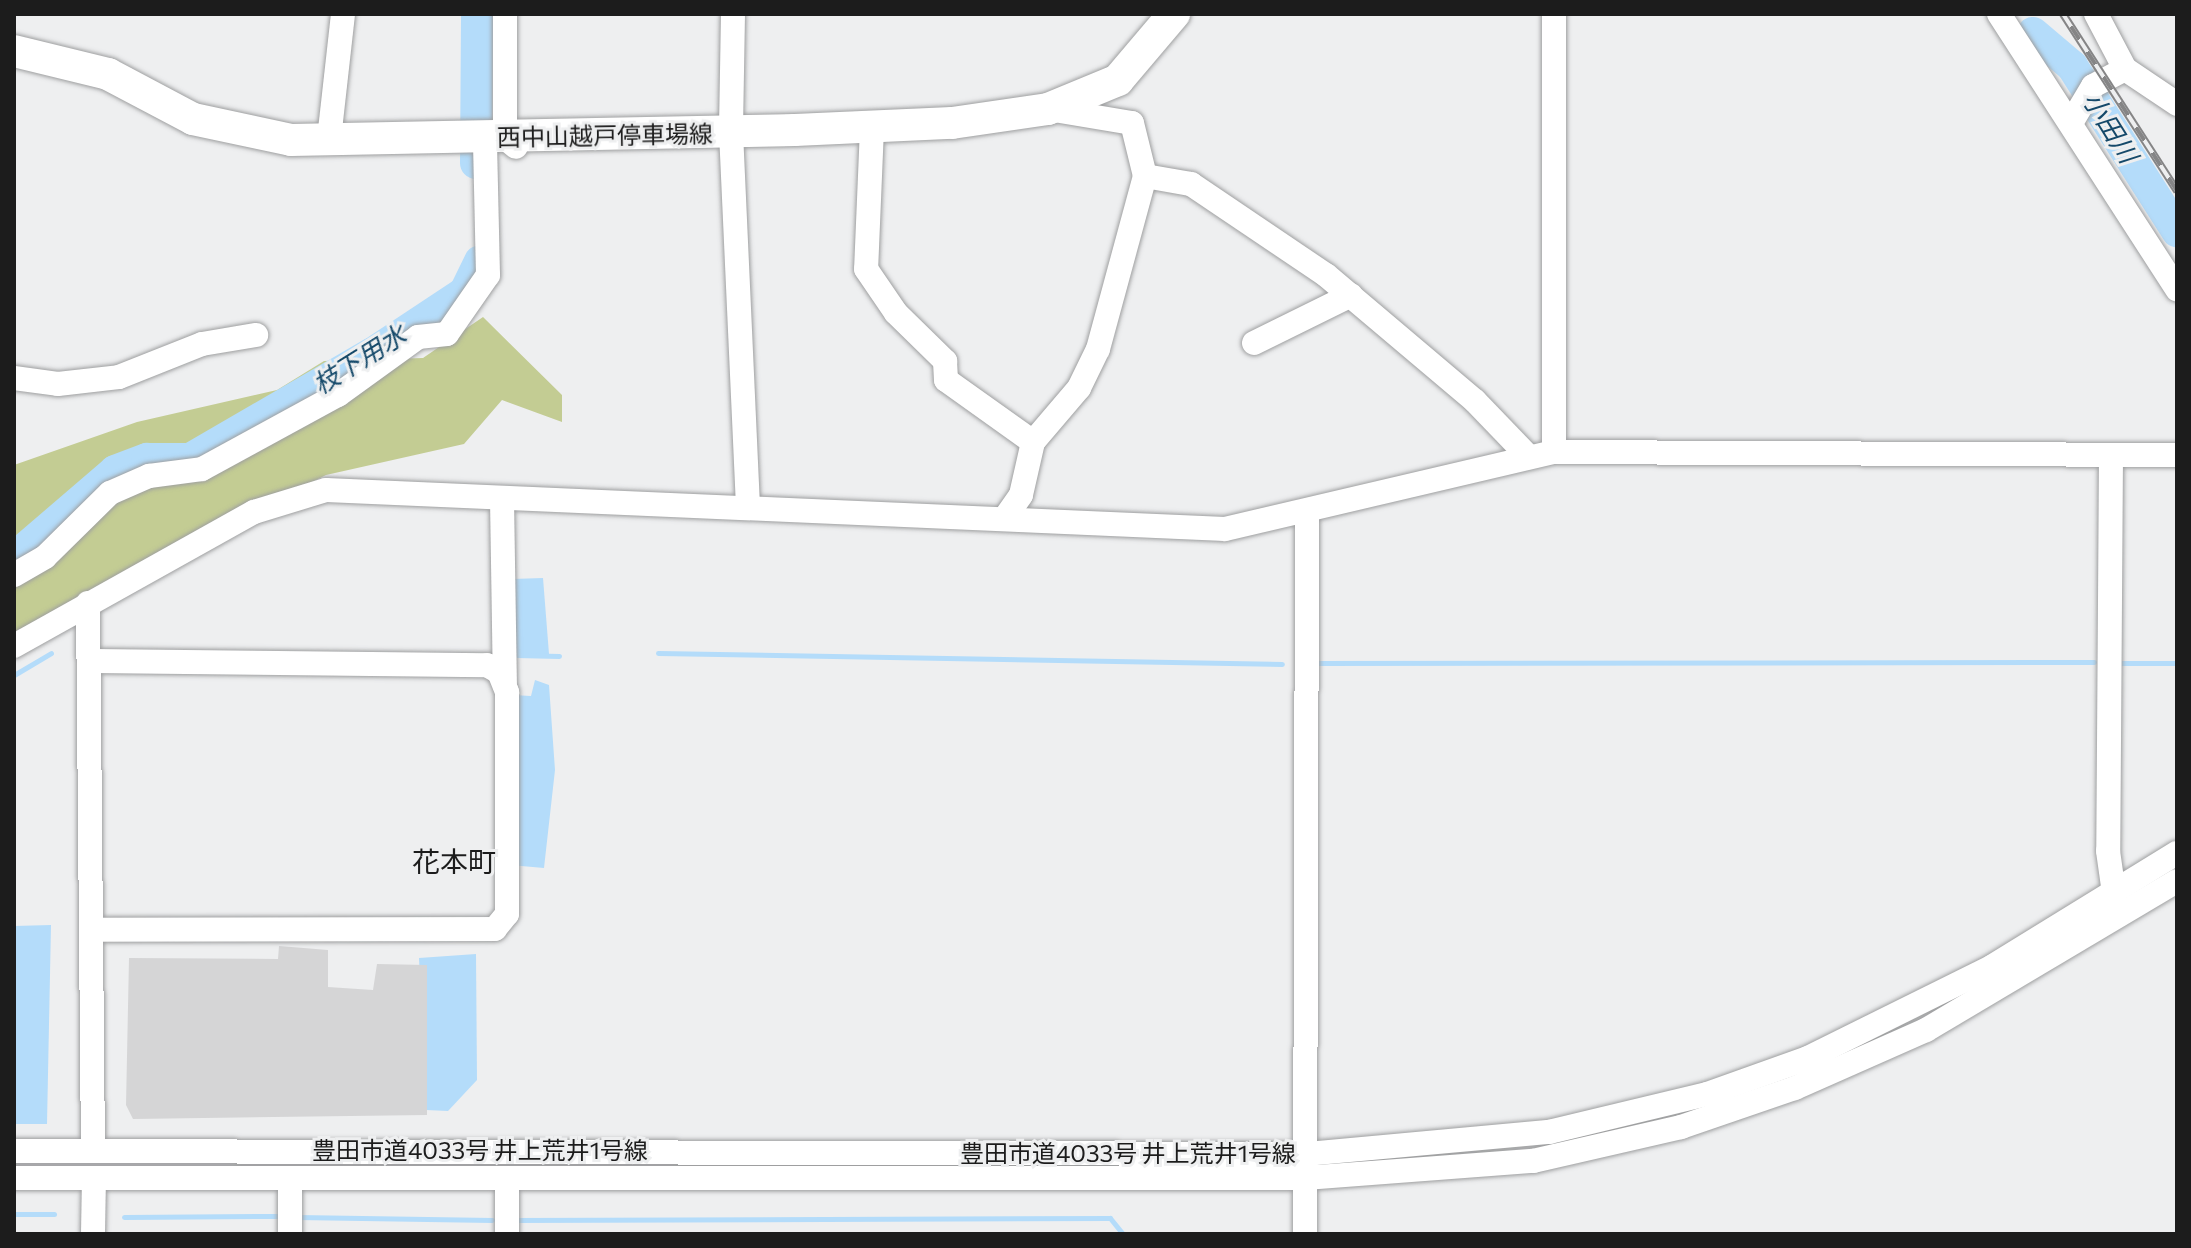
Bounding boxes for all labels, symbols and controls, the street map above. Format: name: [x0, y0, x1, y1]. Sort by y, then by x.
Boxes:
water label: 小田川: [2077, 86, 2145, 168]
street label: 西中山越戸停車場線: [497, 119, 713, 151]
water label: 枝下用水: [307, 318, 411, 400]
district label: 花本町: [412, 844, 496, 878]
street label: 豊田市道4033号 井上荒井1号線: [312, 1136, 648, 1164]
street label: 豊田市道4033号 井上荒井1号線: [960, 1139, 1296, 1167]

